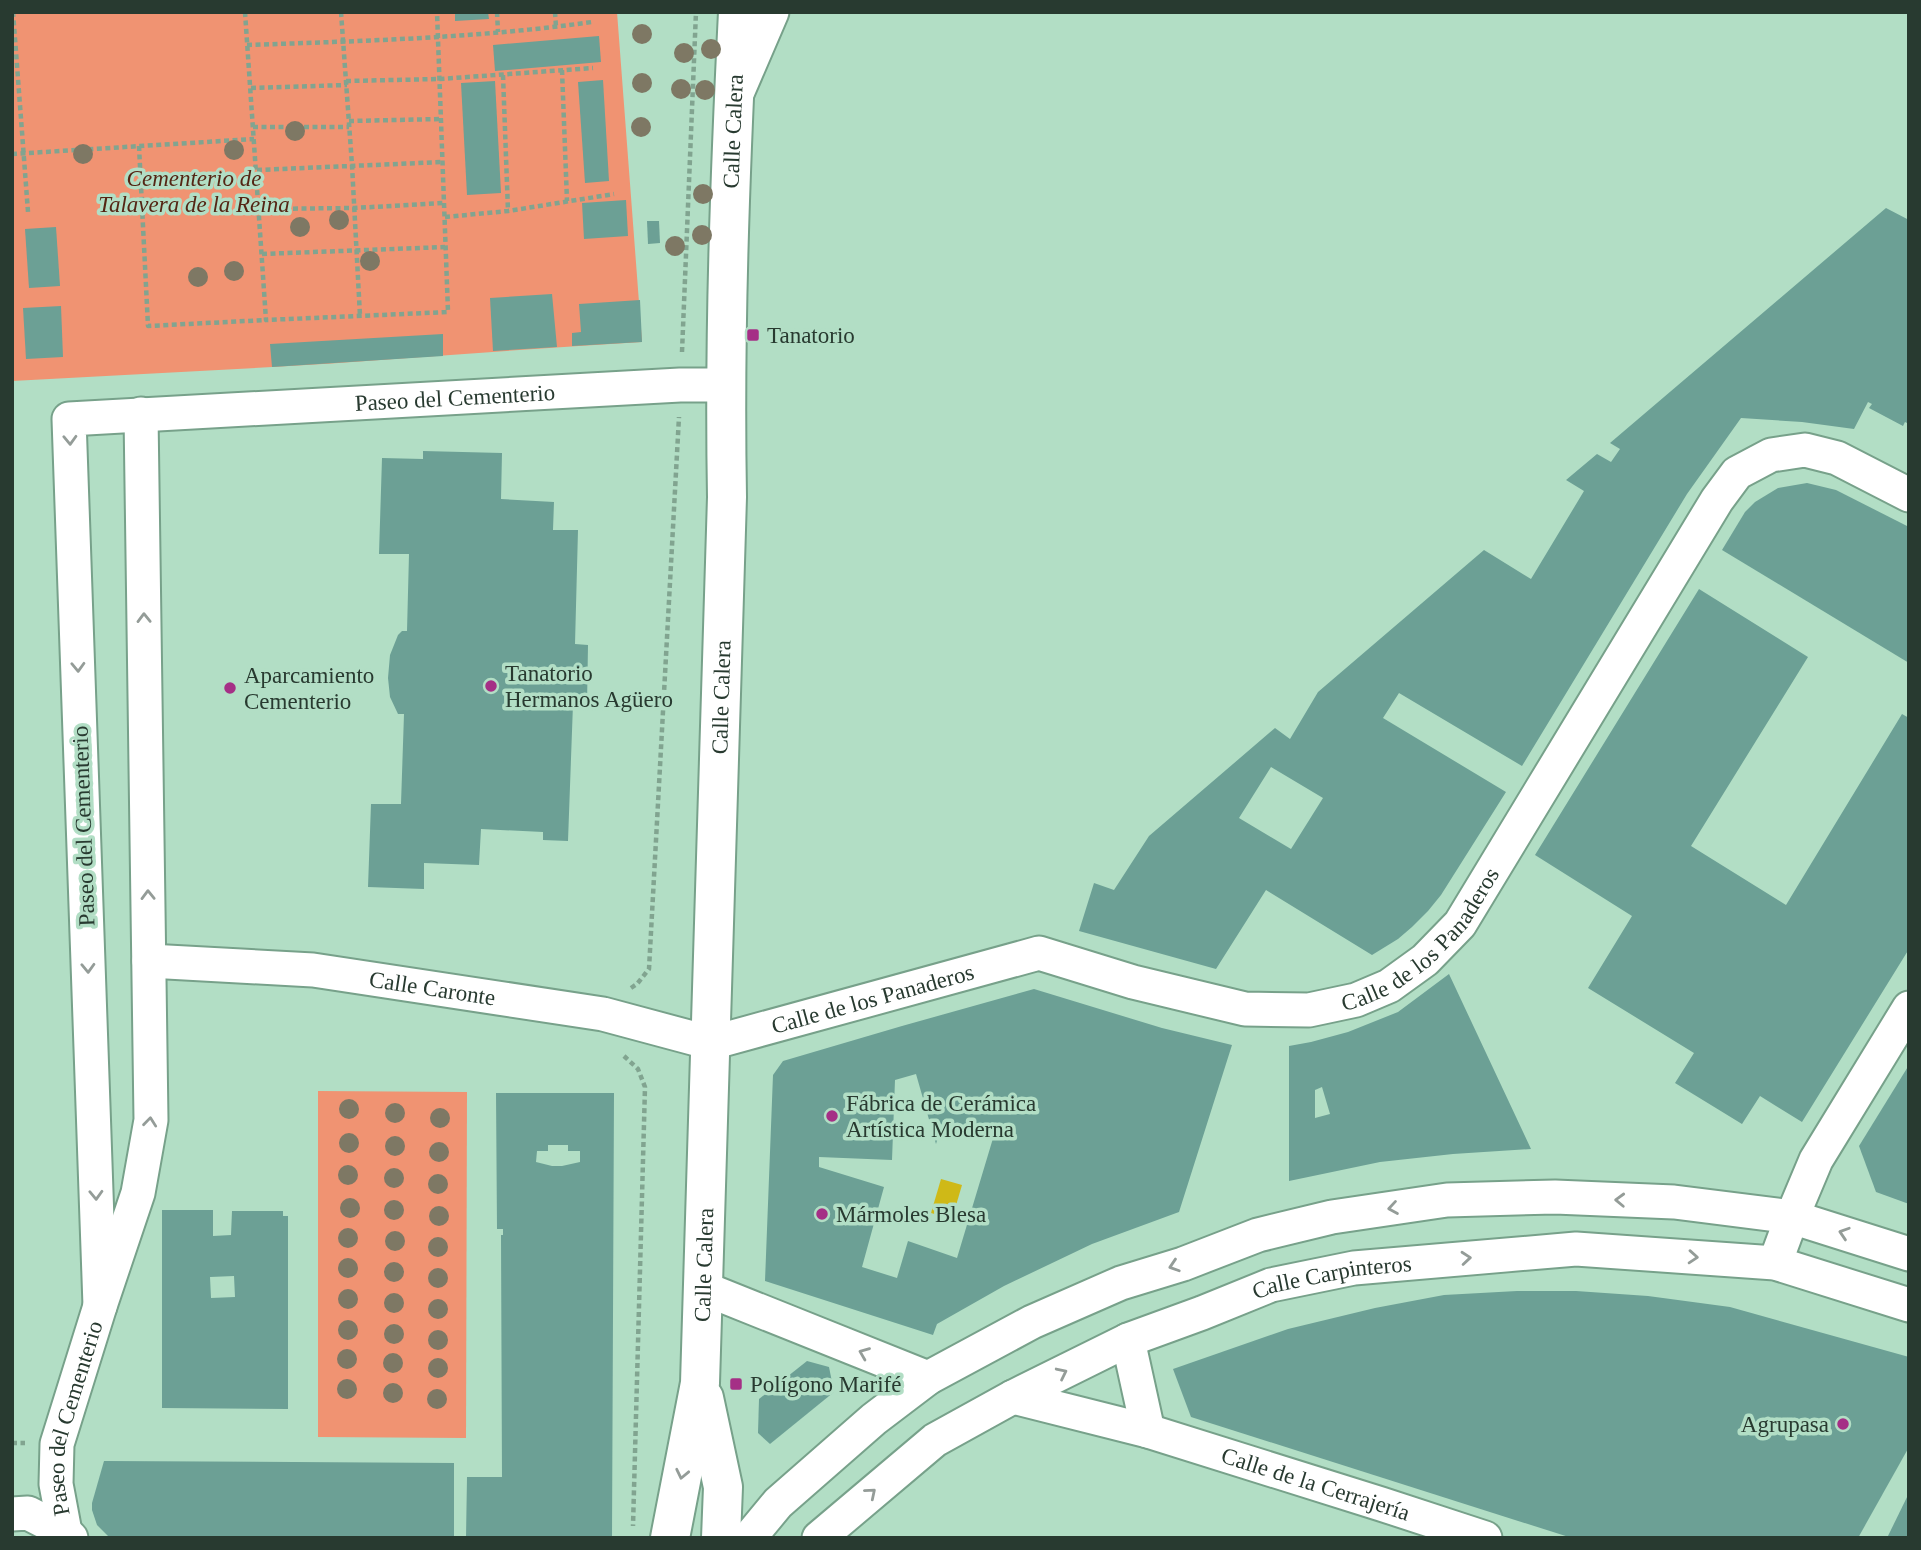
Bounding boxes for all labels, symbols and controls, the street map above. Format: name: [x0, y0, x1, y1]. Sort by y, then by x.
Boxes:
street label: Calle Calera: [718, 74, 748, 189]
park label: Cementerio de Talavera de la Reina: [98, 166, 290, 217]
place label: Tanatorio: [767, 323, 855, 348]
marker: Tanatorio: [745, 327, 761, 343]
street label: Paseo del Cementerio: [354, 380, 556, 416]
one-way arrow: [63, 434, 78, 445]
one-way arrow: [136, 613, 152, 623]
street label: Calle Calera: [707, 640, 736, 755]
place label: Tanatorio Hermanos Agüero: [505, 661, 673, 712]
one-way arrow: [70, 662, 86, 673]
place label: Aparcamiento Cementerio: [244, 663, 374, 714]
marker: Tanatorio Hermanos Agüero: [483, 678, 499, 694]
marker: Aparcamiento Cementerio: [222, 680, 238, 696]
street label: Paseo del Cementerio: [68, 725, 99, 927]
street label: Calle de los Panaderos: [1339, 863, 1504, 1016]
one-way arrow: [140, 889, 156, 900]
street label: Calle de los Panaderos: [769, 959, 977, 1039]
one-way arrow: [81, 963, 96, 974]
street label: Calle Caronte: [368, 967, 497, 1011]
place label: Fábrica de Cerámica Artística Moderna: [846, 1091, 1036, 1142]
marker: Fábrica de Cerámica Artística Moderna: [824, 1108, 840, 1124]
one-way arrow: [142, 1116, 157, 1127]
one-way arrow: [89, 1190, 104, 1201]
one-way arrow: [1614, 1193, 1625, 1208]
one-way arrow: [1387, 1200, 1399, 1215]
place label: Mármoles Blesa: [836, 1202, 986, 1227]
marker: Mármoles Blesa: [814, 1206, 830, 1222]
street label: Calle Calera: [690, 1207, 718, 1322]
one-way arrow: [1838, 1227, 1850, 1241]
one-way arrow: [1687, 1250, 1698, 1265]
street label: Calle Carpinteros: [1249, 1251, 1413, 1304]
one-way arrow: [1460, 1251, 1471, 1266]
one-way arrow: [1168, 1258, 1180, 1273]
street label: Paseo del Cementerio: [44, 1318, 108, 1518]
one-way arrow: [859, 1347, 871, 1361]
one-way arrow: [1055, 1367, 1067, 1381]
place label: Polígono Marifé: [750, 1372, 901, 1397]
marker: Polígono Marifé: [728, 1376, 744, 1392]
place label: Agrupasa: [1741, 1412, 1829, 1437]
marker: Agrupasa: [1835, 1416, 1851, 1432]
street label: Calle de la Cerrajería: [1218, 1443, 1413, 1526]
one-way arrow: [676, 1468, 691, 1480]
one-way arrow: [862, 1489, 875, 1501]

